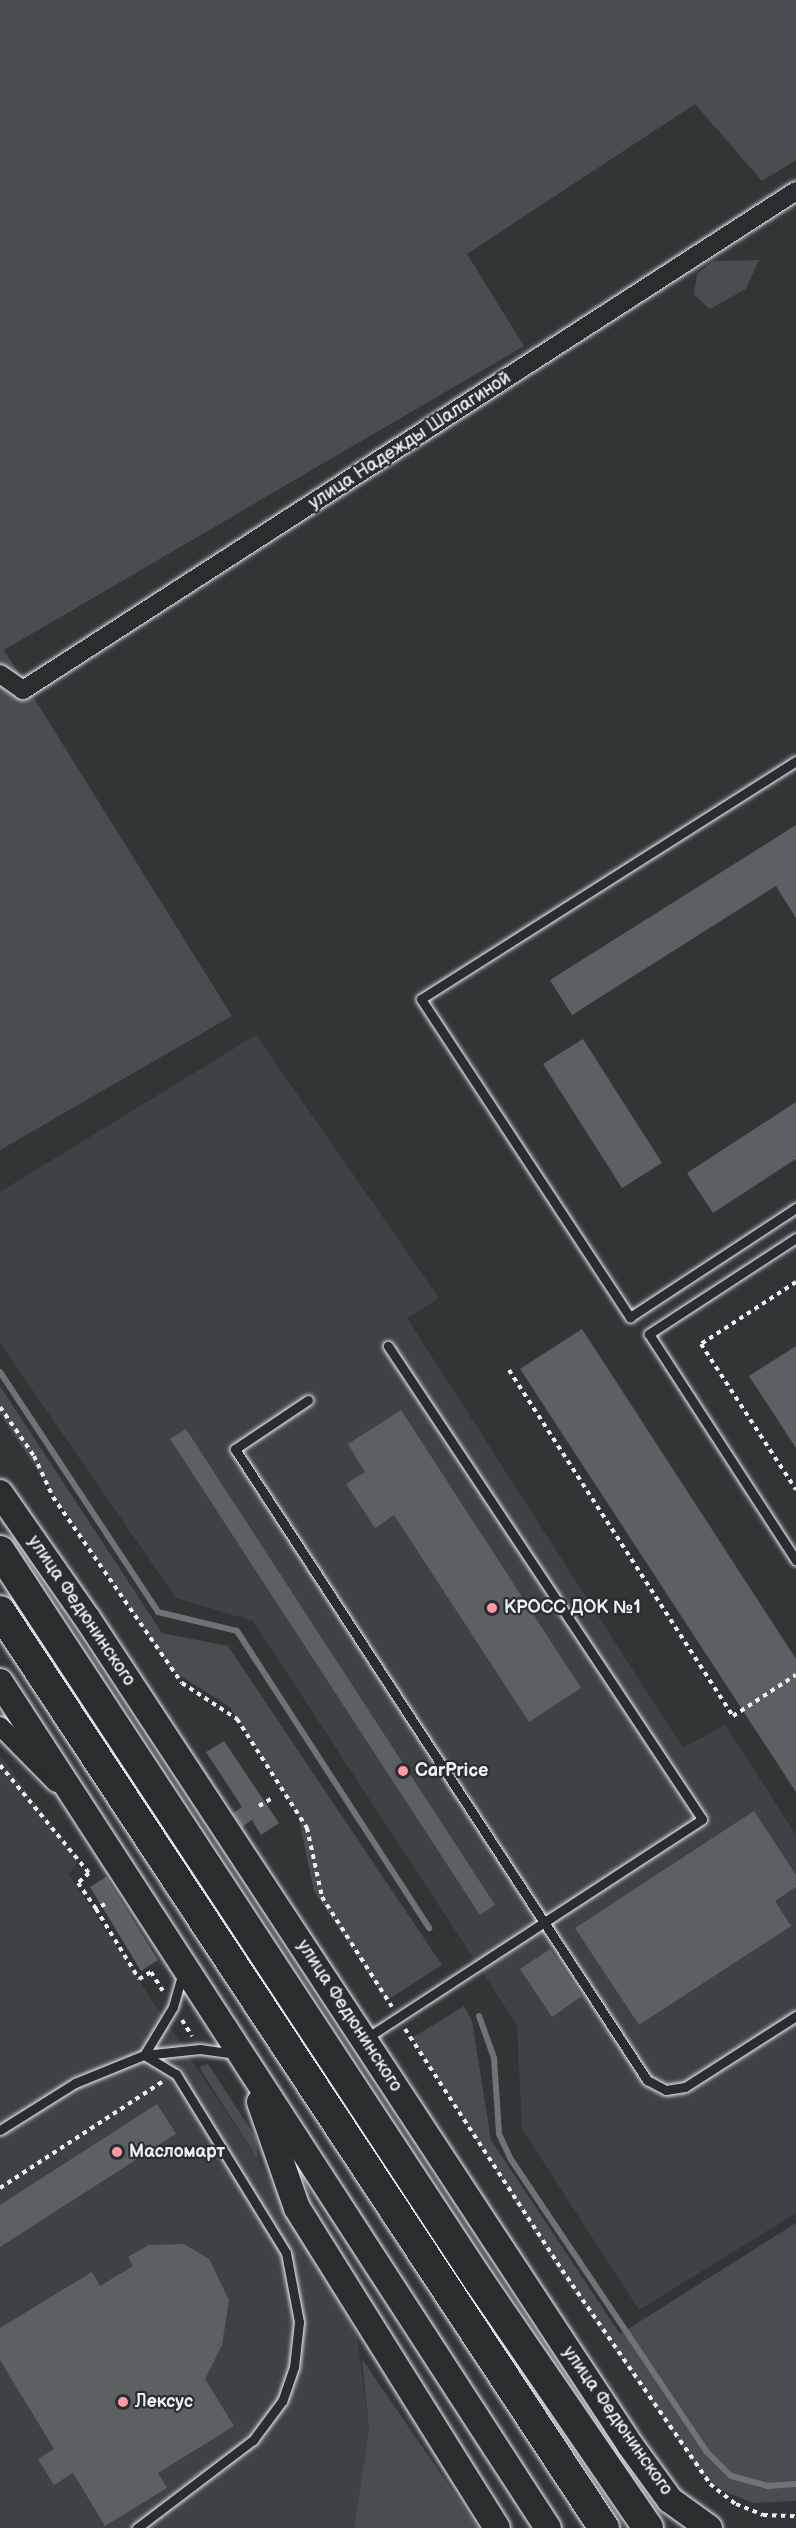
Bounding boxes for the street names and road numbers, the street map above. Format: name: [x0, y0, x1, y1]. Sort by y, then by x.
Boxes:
street label: улица Надежды Шалагиной: [305, 367, 515, 515]
street label: улица Федюнинского: [23, 1532, 139, 1690]
street label: улица Федюнинского: [292, 1936, 406, 2096]
street label: улица Федюнинского: [557, 2342, 677, 2500]

